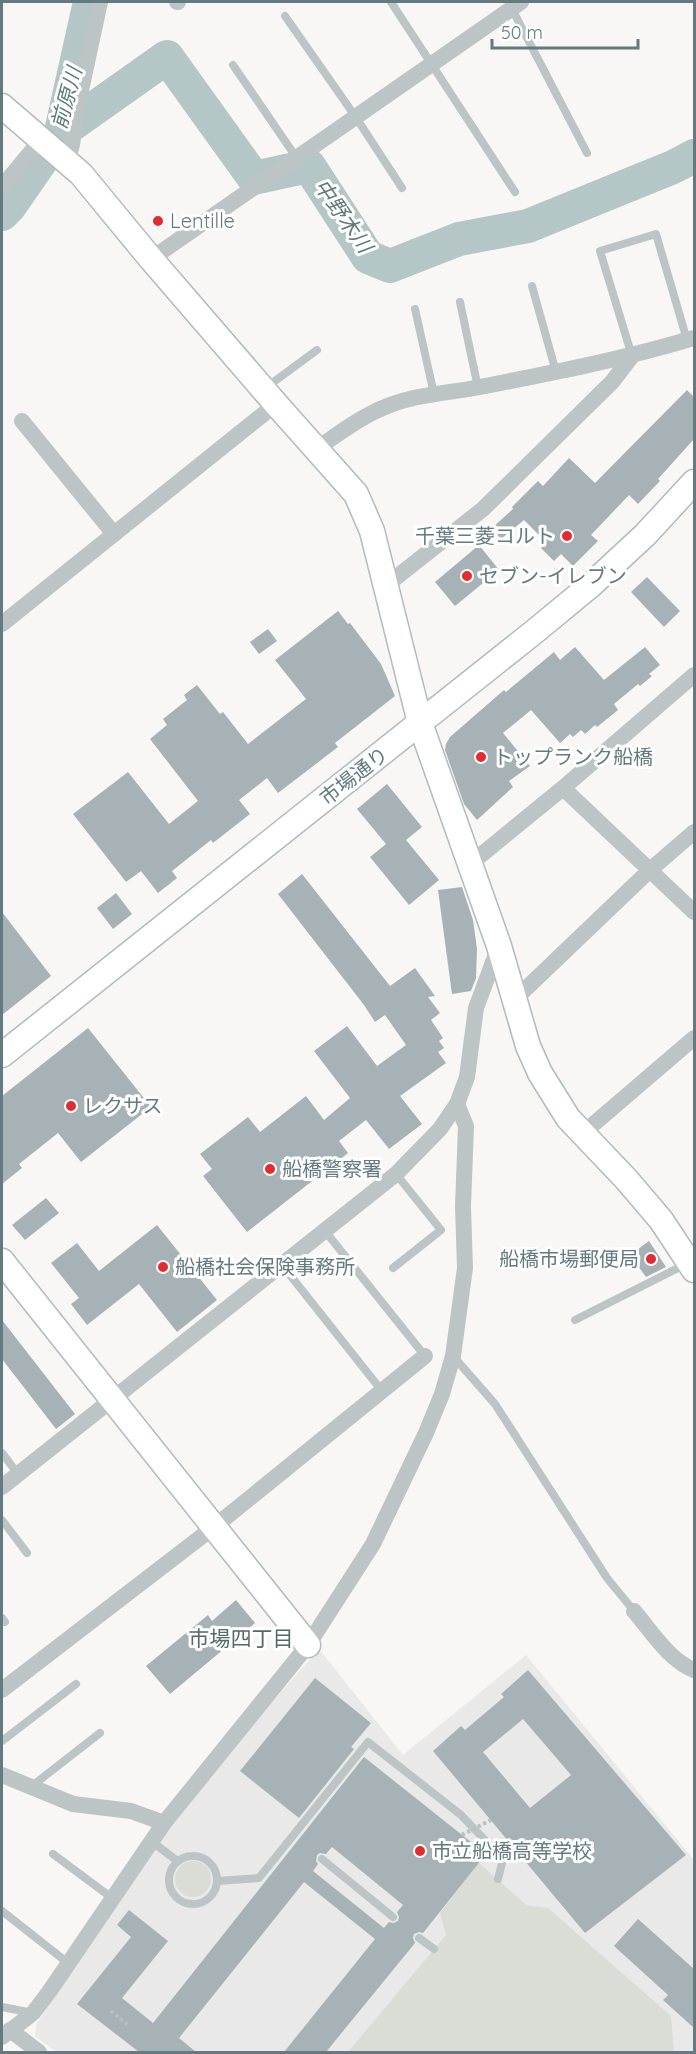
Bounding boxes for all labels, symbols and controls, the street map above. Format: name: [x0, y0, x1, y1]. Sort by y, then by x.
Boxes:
scale bar: [492, 12, 638, 50]
text: 50 m: [501, 21, 543, 44]
water label: 前原川: [45, 62, 87, 132]
water label: 中野木川: [309, 174, 380, 259]
place label: Lentille: [170, 208, 235, 233]
marker: Lentille: [151, 214, 165, 228]
place label: 千葉三菱コルト: [415, 523, 555, 548]
marker: 千葉三菱コルト: [560, 529, 574, 543]
place label: セブン-イレブン: [479, 563, 627, 588]
marker: セブン-イレブン: [460, 569, 474, 583]
street label: 市場通り: [314, 741, 393, 810]
place label: トップランク船橋: [493, 744, 653, 769]
marker: トップランク船橋: [474, 750, 488, 764]
place label: レクサス: [83, 1093, 163, 1118]
marker: レクサス: [64, 1099, 78, 1113]
place label: 船橋警察署: [282, 1156, 382, 1181]
marker: 船橋警察署: [263, 1162, 277, 1176]
place label: 船橋市場郵便局: [499, 1246, 639, 1271]
marker: 船橋市場郵便局: [644, 1252, 658, 1266]
place label: 船橋社会保険事務所: [175, 1254, 355, 1279]
marker: 船橋社会保険事務所: [156, 1260, 170, 1274]
district label: 市場四丁目: [189, 1625, 294, 1651]
place label: 市立船橋高等学校: [432, 1838, 592, 1863]
marker: 市立船橋高等学校: [413, 1844, 427, 1858]

